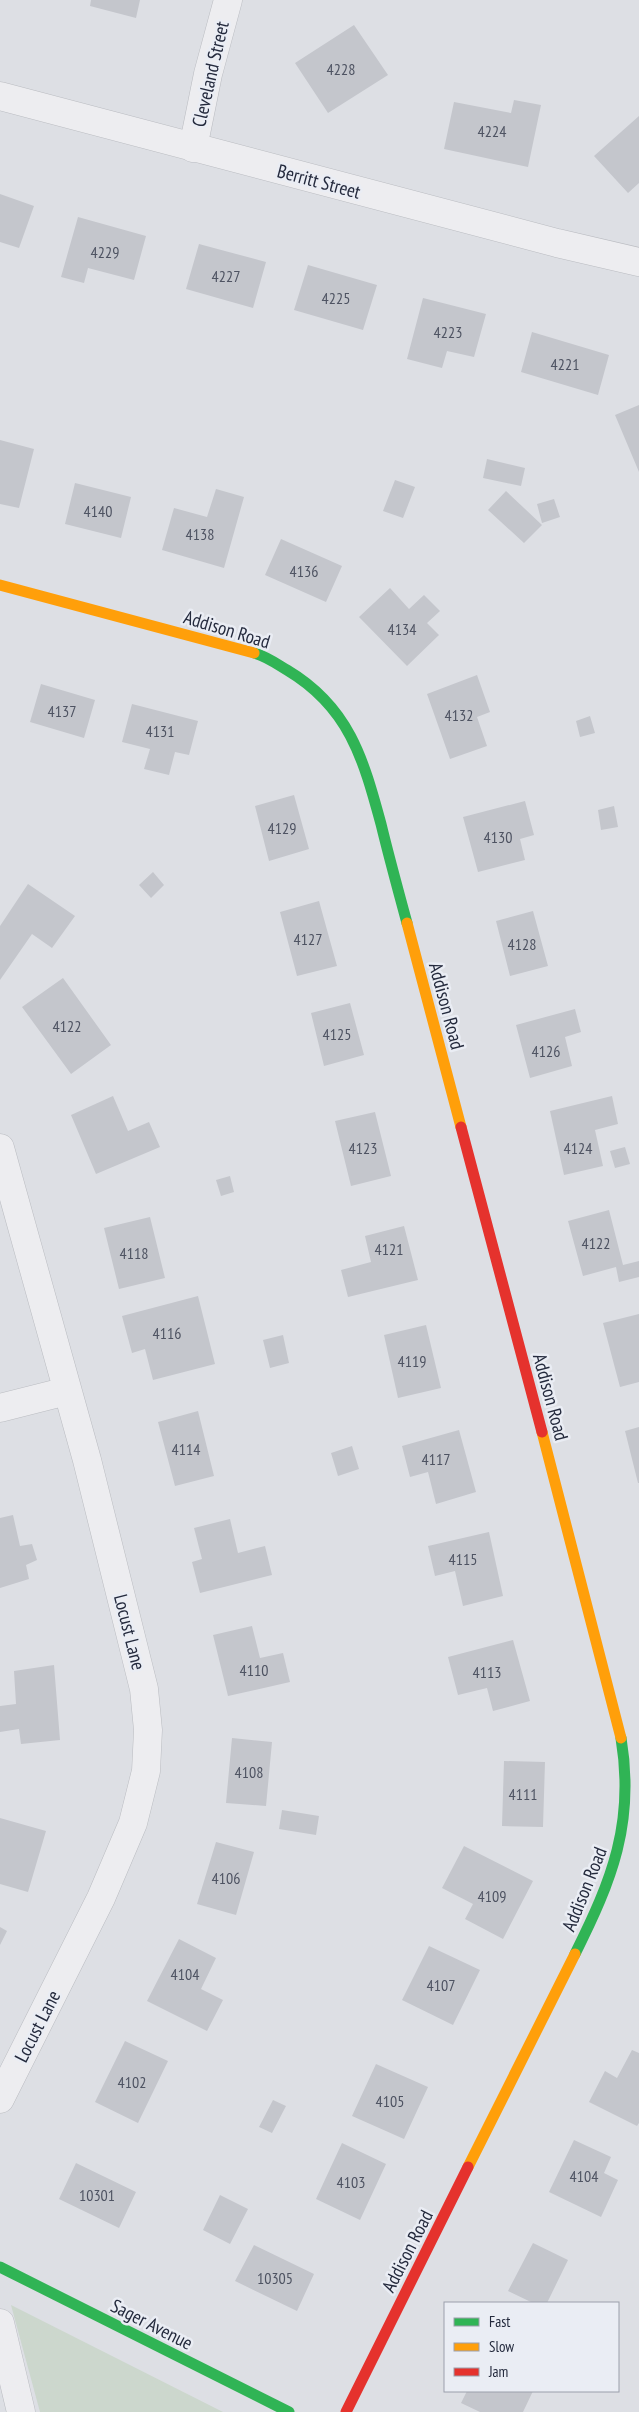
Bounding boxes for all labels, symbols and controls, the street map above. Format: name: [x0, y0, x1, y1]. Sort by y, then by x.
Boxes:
street label: Cleveland Street: [186, 18, 234, 129]
house number: 4228: [327, 59, 355, 79]
house number: 4224: [478, 121, 506, 141]
street label: Berritt Street: [275, 158, 364, 204]
house number: 4229: [91, 242, 119, 262]
house number: 4227: [212, 266, 240, 286]
house number: 4225: [322, 288, 350, 308]
house number: 4223: [434, 322, 462, 342]
house number: 4221: [551, 354, 579, 374]
house number: 4140: [84, 501, 112, 521]
house number: 4138: [186, 524, 214, 544]
house number: 4136: [290, 561, 318, 581]
street label: Addison Road: [181, 605, 273, 653]
house number: 4134: [388, 619, 416, 639]
house number: 4137: [48, 701, 76, 721]
house number: 4132: [445, 705, 473, 725]
house number: 4131: [146, 721, 174, 741]
house number: 4129: [268, 818, 296, 838]
house number: 4130: [484, 827, 512, 847]
house number: 4127: [294, 929, 322, 949]
house number: 4128: [508, 934, 536, 954]
street label: Addison Road: [424, 960, 470, 1052]
house number: 4122: [53, 1016, 81, 1036]
house number: 4125: [323, 1024, 351, 1044]
house number: 4126: [532, 1041, 560, 1061]
house number: 4123: [349, 1138, 377, 1158]
house number: 4124: [564, 1138, 592, 1158]
house number: 4122: [582, 1233, 610, 1253]
house number: 4121: [375, 1239, 403, 1259]
house number: 4118: [120, 1243, 148, 1263]
house number: 4116: [153, 1323, 181, 1343]
house number: 4119: [398, 1351, 426, 1371]
street label: Addison Road: [528, 1351, 574, 1443]
house number: 4114: [172, 1439, 200, 1459]
house number: 4117: [422, 1449, 450, 1469]
house number: 4115: [449, 1549, 477, 1569]
street label: Locust Lane: [109, 1592, 151, 1673]
house number: 4110: [240, 1660, 268, 1680]
house number: 4113: [473, 1662, 501, 1682]
house number: 4108: [235, 1762, 263, 1782]
house number: 4111: [509, 1784, 537, 1804]
street label: Addison Road: [556, 1843, 612, 1935]
house number: 4106: [212, 1868, 240, 1888]
house number: 4109: [478, 1886, 506, 1906]
house number: 4104: [171, 1964, 199, 1984]
house number: 4107: [427, 1975, 455, 1995]
street label: Locust Lane: [9, 1986, 65, 2066]
house number: 4102: [118, 2072, 146, 2092]
house number: 4105: [376, 2091, 404, 2111]
house number: 4104: [570, 2166, 598, 2186]
house number: 4103: [337, 2172, 365, 2192]
house number: 10301: [79, 2185, 115, 2205]
street label: Addison Road: [376, 2206, 438, 2296]
house number: 10305: [257, 2268, 293, 2288]
street label: Sager Avenue: [107, 2293, 197, 2355]
legend: [444, 2302, 619, 2392]
text: Fast: [489, 2312, 510, 2331]
text: Slow: [489, 2337, 514, 2356]
text: Jam: [488, 2362, 508, 2381]

